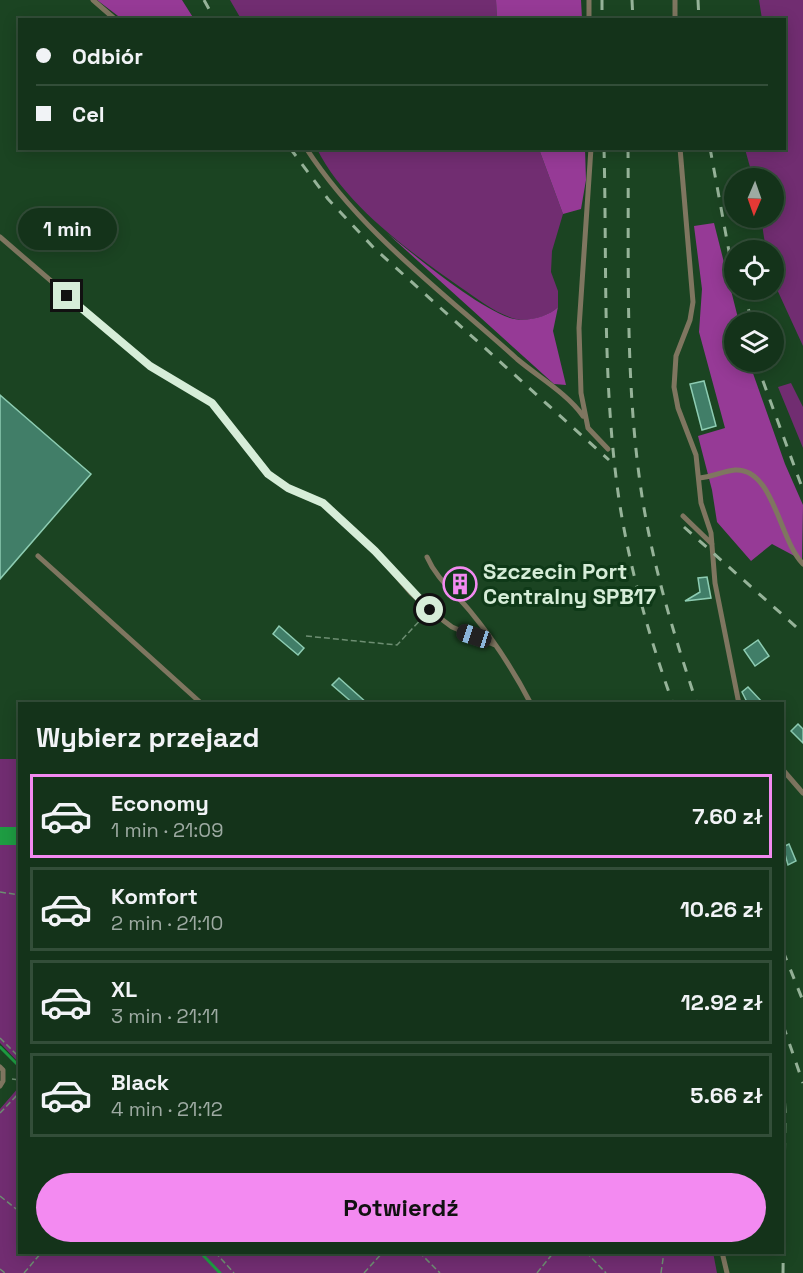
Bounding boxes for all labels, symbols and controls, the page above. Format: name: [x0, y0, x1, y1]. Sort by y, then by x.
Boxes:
text: Odbiór: [72, 42, 143, 70]
text: Cel: [72, 100, 105, 128]
north arrow: [724, 168, 784, 228]
map controls: [724, 168, 784, 372]
callout: 1 min: [17, 209, 116, 251]
text: 1 min: [43, 216, 92, 242]
button: locate: [724, 240, 784, 300]
route end: [53, 282, 80, 309]
button: layers: [724, 312, 784, 372]
place label: Szczecin Port Centralny SPB17: [483, 557, 656, 610]
building icon: Szczecin Port Centralny SPB17: [442, 566, 478, 602]
route start: [416, 596, 443, 623]
car: [454, 622, 494, 650]
text: Wybierz przejazd: [36, 720, 260, 755]
icon: car: [39, 789, 93, 843]
text: Economy: [111, 789, 209, 817]
text: 7.60 zł: [692, 802, 763, 830]
text: 1 min · 21:09: [111, 817, 223, 843]
icon: car: [39, 882, 93, 936]
text: Komfort: [111, 882, 198, 910]
text: 10.26 zł: [680, 895, 763, 923]
text: 2 min · 21:10: [111, 910, 223, 936]
icon: car: [39, 975, 93, 1029]
text: XL: [111, 975, 137, 1003]
text: 12.92 zł: [681, 988, 763, 1016]
text: 3 min · 21:11: [111, 1003, 219, 1029]
icon: car: [39, 1068, 93, 1122]
text: Black: [111, 1068, 169, 1096]
text: 5.66 zł: [690, 1081, 763, 1109]
text: 4 min · 21:12: [111, 1096, 223, 1122]
button: Potwierdź: [36, 1173, 766, 1242]

